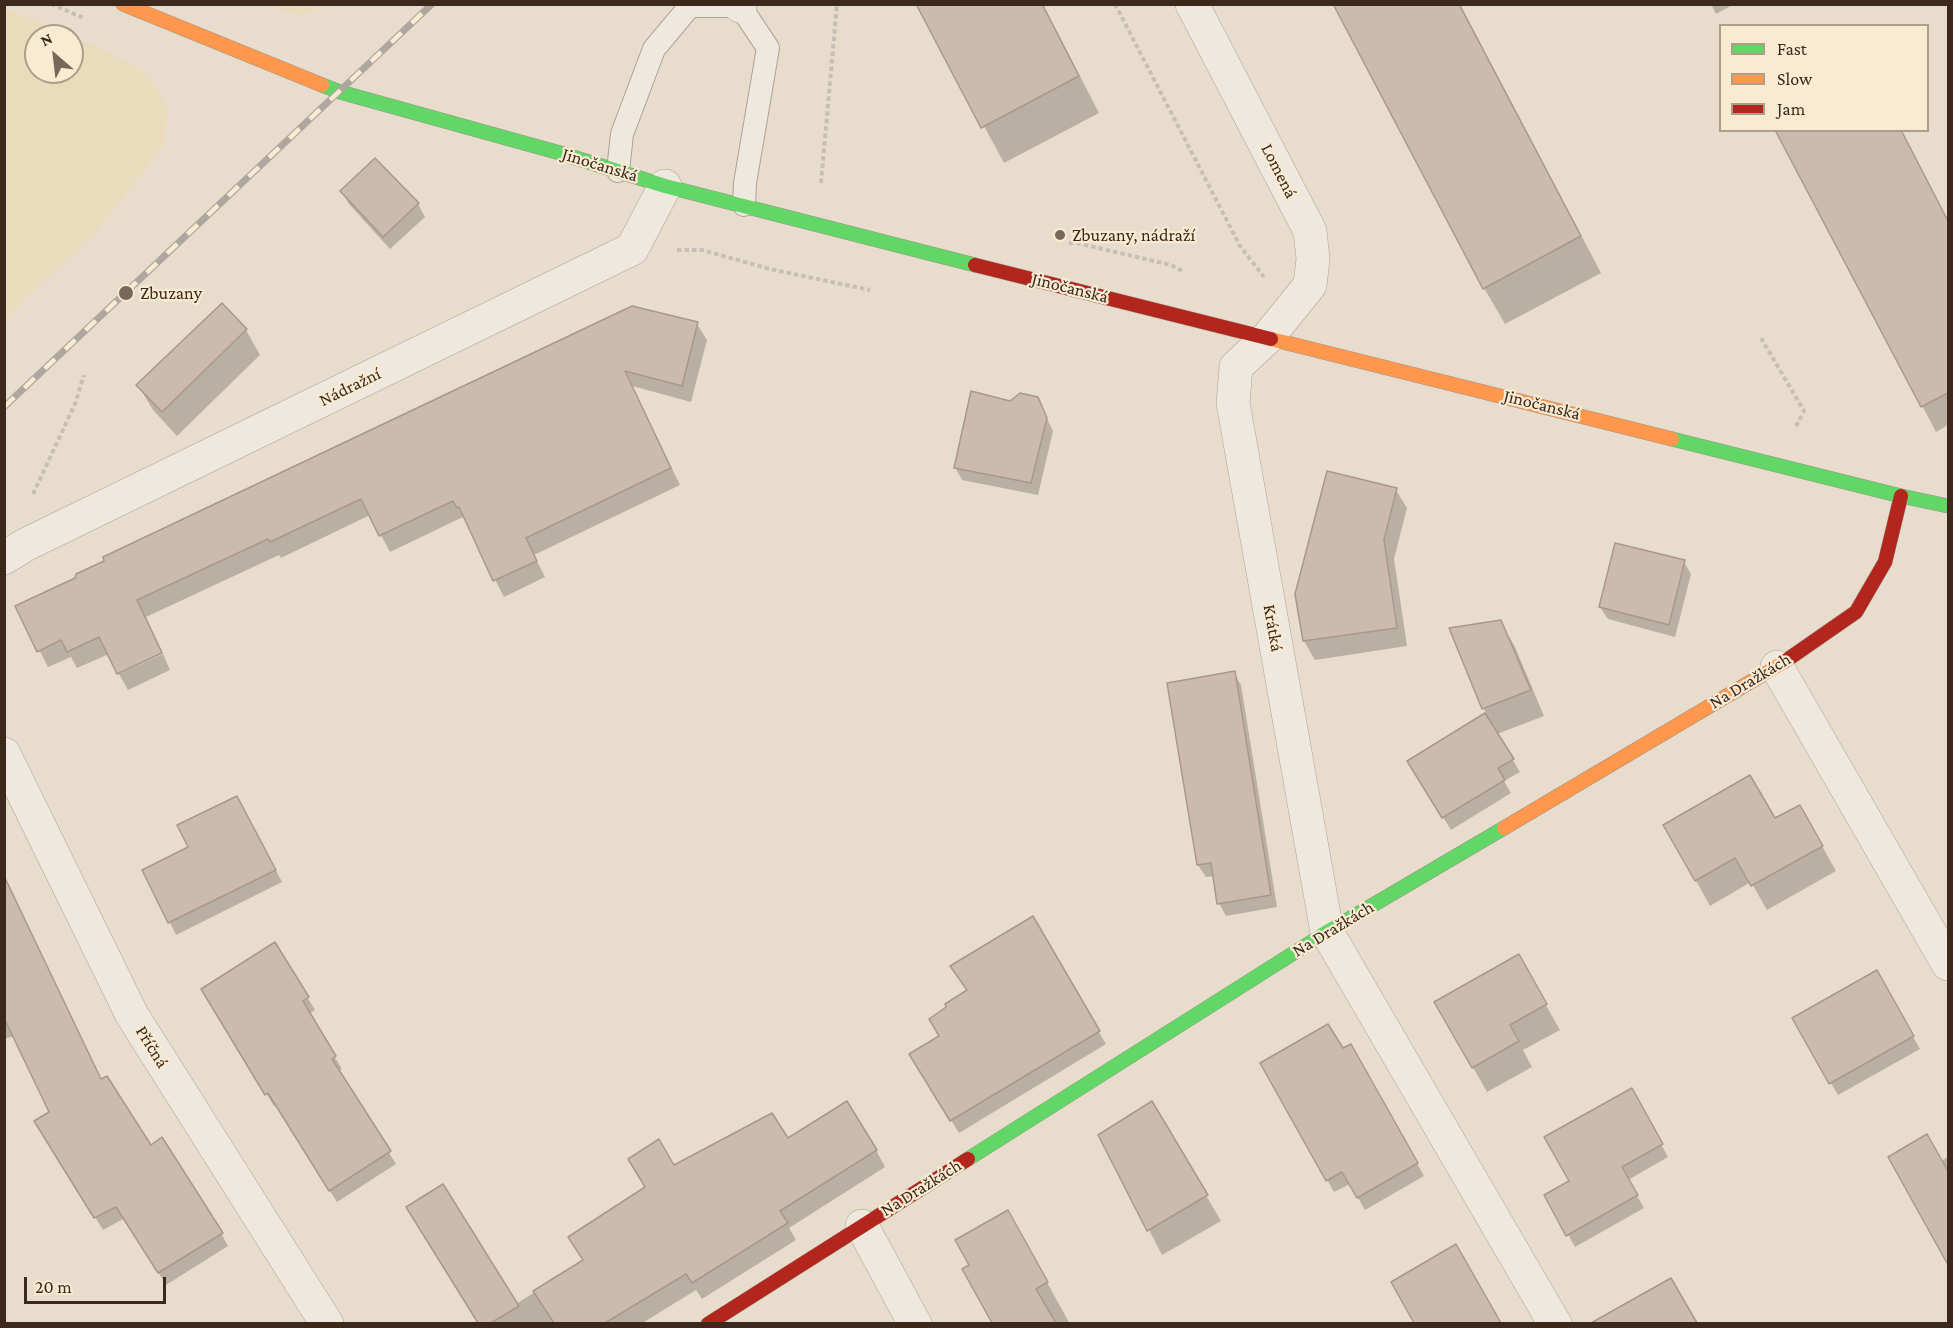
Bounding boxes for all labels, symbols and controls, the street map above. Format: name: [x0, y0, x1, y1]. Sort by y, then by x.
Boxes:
north arrow: [24, 24, 84, 84]
legend: [1719, 24, 1929, 132]
text: N: [37, 29, 55, 49]
text: Fast: [1777, 39, 1807, 59]
text: Slow: [1777, 69, 1812, 89]
text: Jam: [1777, 99, 1805, 119]
street label: Lomená: [1256, 140, 1302, 202]
street label: Jinočanská: [559, 143, 641, 187]
place label: Zbuzany, nádraží: [1072, 224, 1195, 246]
marker: Zbuzany, nádraží: [1053, 228, 1067, 242]
street label: Jinočanská: [1029, 268, 1111, 308]
place label: Zbuzany: [140, 282, 202, 304]
marker: Zbuzany: [117, 284, 135, 302]
street label: Nádražní: [316, 363, 384, 411]
street label: Jinočanská: [1501, 385, 1583, 425]
street label: Krátká: [1258, 603, 1288, 653]
street label: Na Dražkách: [1705, 648, 1795, 714]
street label: Na Dražkách: [1288, 896, 1378, 962]
street label: Příčná: [131, 1022, 173, 1072]
street label: Na Dražkách: [877, 1155, 965, 1221]
scale bar: [27, 1265, 170, 1303]
text: 20 m: [35, 1277, 72, 1297]

